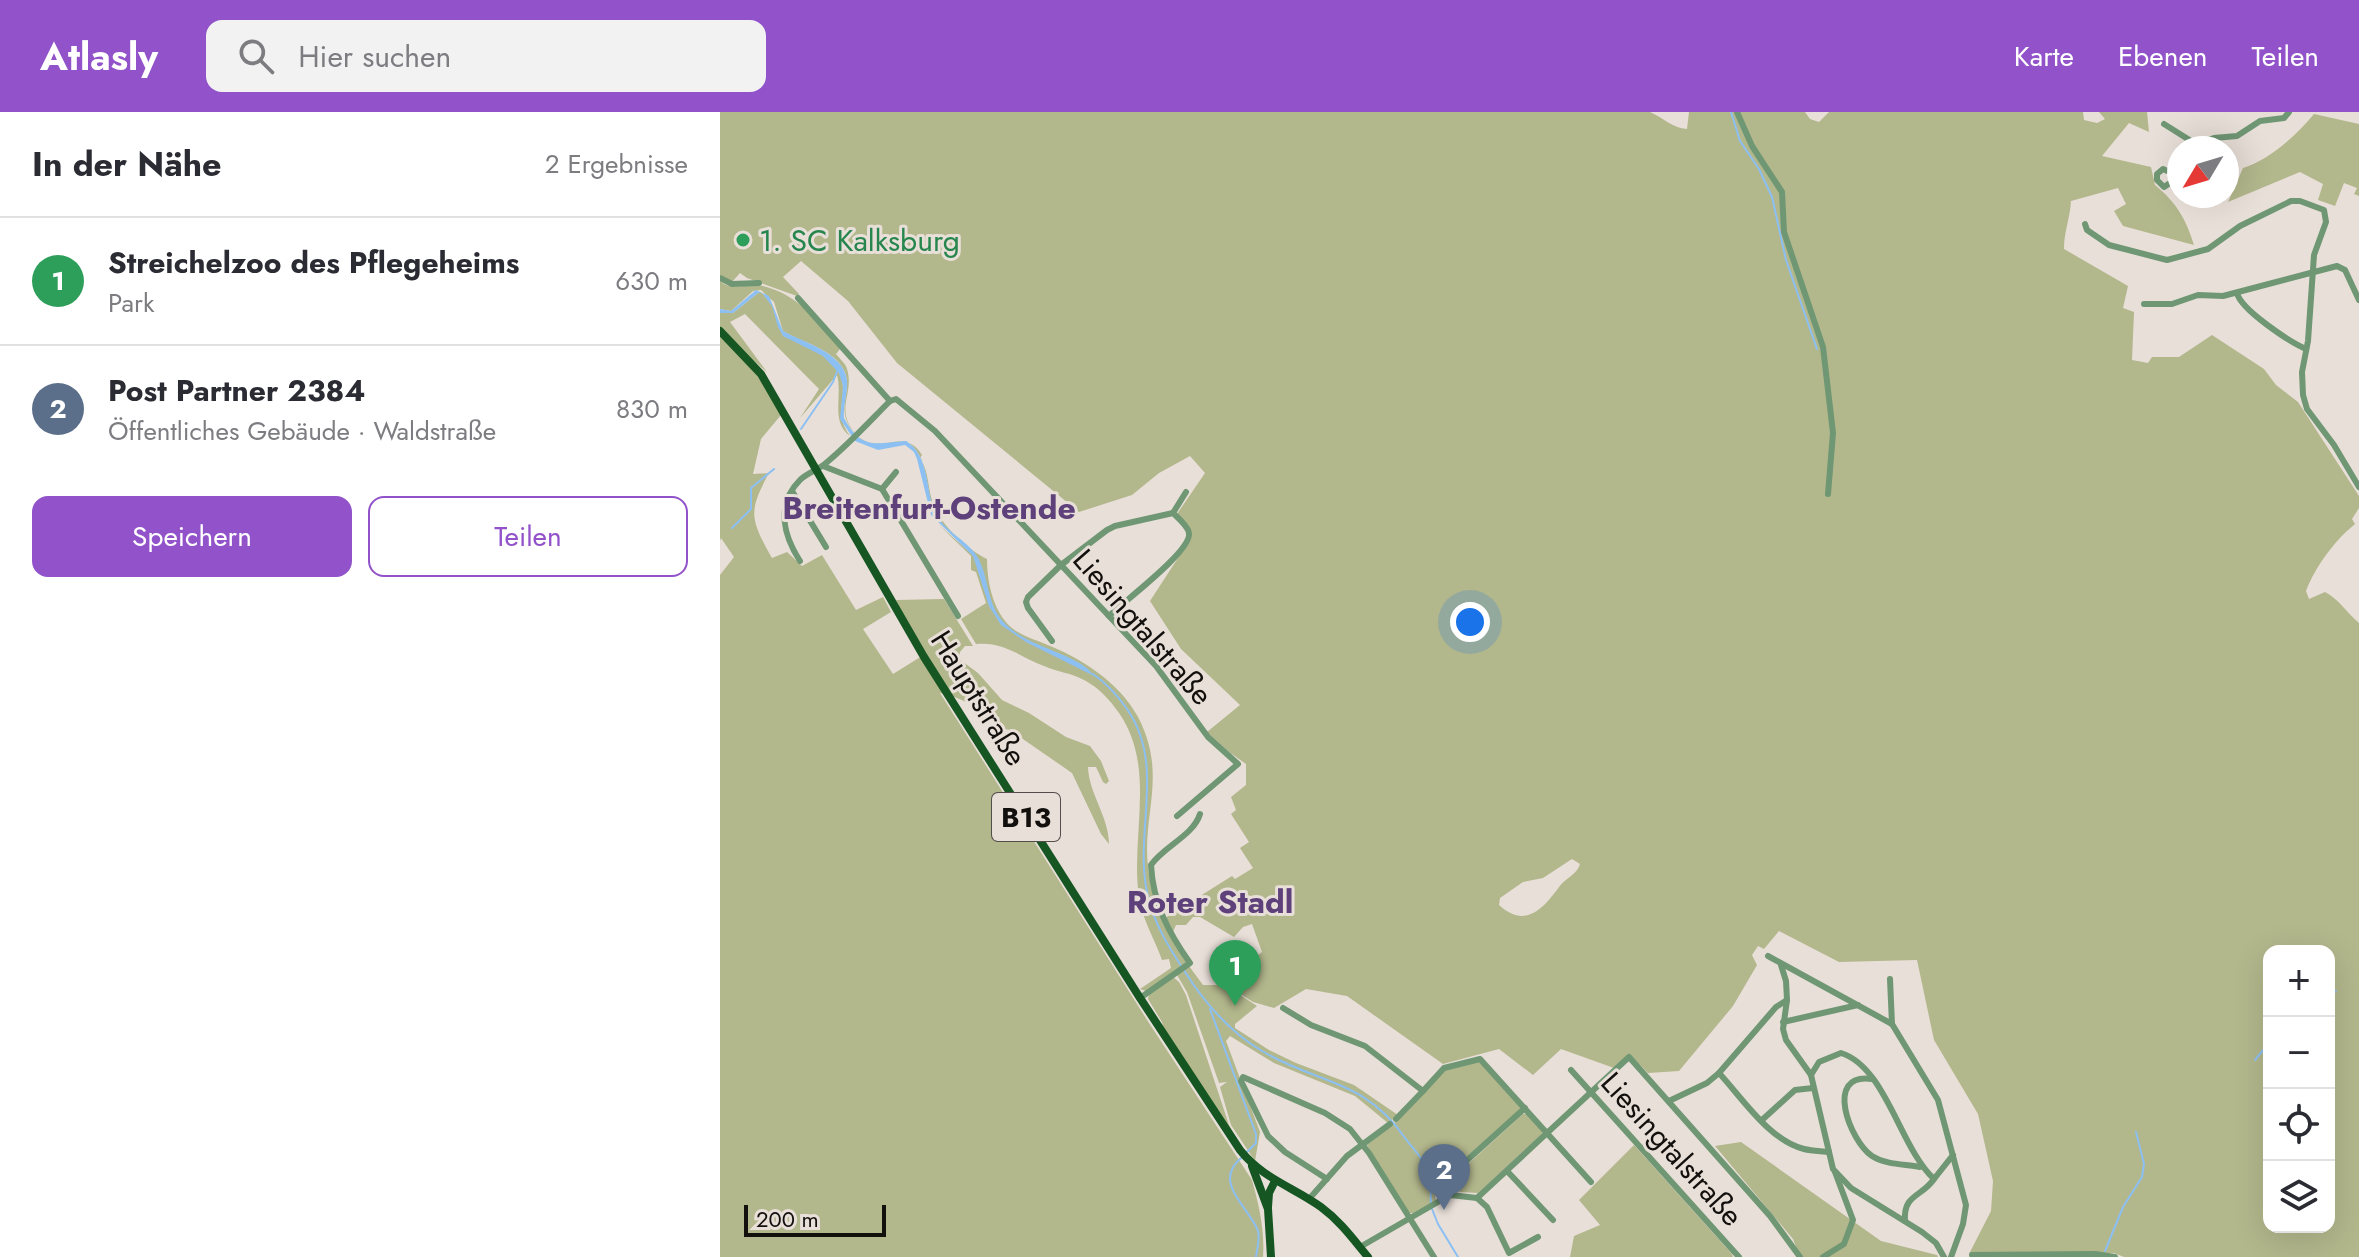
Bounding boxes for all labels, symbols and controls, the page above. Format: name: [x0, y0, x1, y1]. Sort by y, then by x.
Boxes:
search box: [206, 20, 766, 92]
text: Atlasly: [40, 29, 158, 84]
icon: search: [234, 34, 278, 78]
text: Hier suchen: [298, 35, 451, 78]
text: Karte: [2014, 36, 2074, 77]
text: Ebenen: [2118, 36, 2208, 77]
text: Teilen: [2252, 36, 2319, 77]
north arrow: [2167, 136, 2239, 208]
text: In der Nähe: [32, 140, 222, 189]
text: 2 Ergebnisse: [545, 145, 688, 183]
place label: 1. SC Kalksburg: [759, 219, 960, 262]
marker: 1. SC Kalksburg: [734, 231, 752, 249]
text: Streichelzoo des Pflegeheims: [108, 241, 519, 284]
text: 1: [51, 262, 65, 300]
text: 630 m: [615, 262, 688, 300]
text: Park: [108, 284, 154, 322]
text: Post Partner 2384: [108, 369, 365, 412]
text: 2: [49, 390, 67, 428]
text: 830 m: [616, 390, 688, 428]
text: Öffentliches Gebäude · Waldstraße: [108, 412, 496, 450]
district label: Breitenfurt-Ostende: [782, 485, 1076, 531]
button: Speichern: [32, 496, 352, 577]
button: Teilen: [368, 496, 688, 577]
street label: Liesingtalstraße: [1063, 540, 1223, 714]
your location: [1450, 602, 1490, 642]
street label: Hauptstraße: [920, 622, 1038, 774]
road number: B13: [992, 793, 1060, 841]
district label: Roter Stadl: [1127, 879, 1293, 925]
pin: 1: [1209, 940, 1261, 1006]
map controls: [2263, 945, 2335, 1233]
button: +: [2263, 945, 2335, 1017]
button: −: [2263, 1017, 2335, 1089]
street label: Liesingtalstraße: [1591, 1062, 1753, 1236]
button: locate: [2263, 1089, 2335, 1161]
pin: 2: [1418, 1144, 1470, 1210]
button: layers: [2263, 1161, 2335, 1233]
scale bar: [744, 1201, 886, 1237]
text: 200 m: [756, 1203, 819, 1235]

